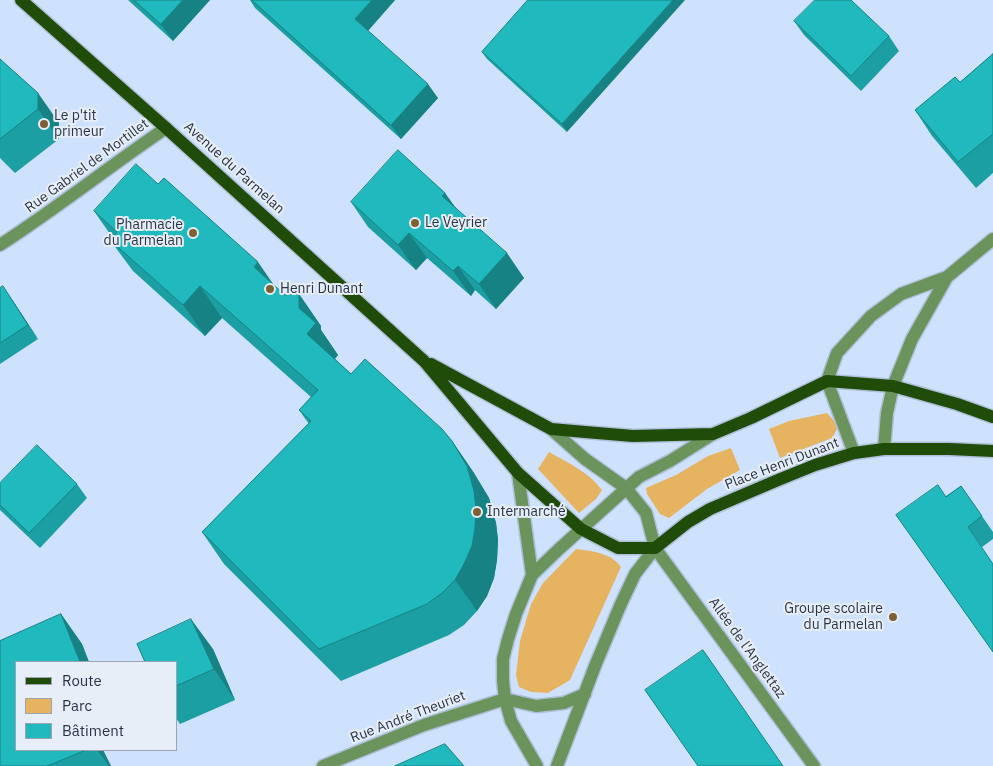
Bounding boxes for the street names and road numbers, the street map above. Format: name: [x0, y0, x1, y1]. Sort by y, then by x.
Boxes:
street label: Rue Gabriel de Mortillet: [22, 115, 152, 217]
street label: Avenue du Parmelan: [180, 118, 288, 218]
street label: Place Henri Dunant: [723, 435, 841, 493]
street label: Allée de l'Anglettaz: [705, 594, 789, 702]
street label: Rue André Theuriet: [348, 687, 468, 747]

